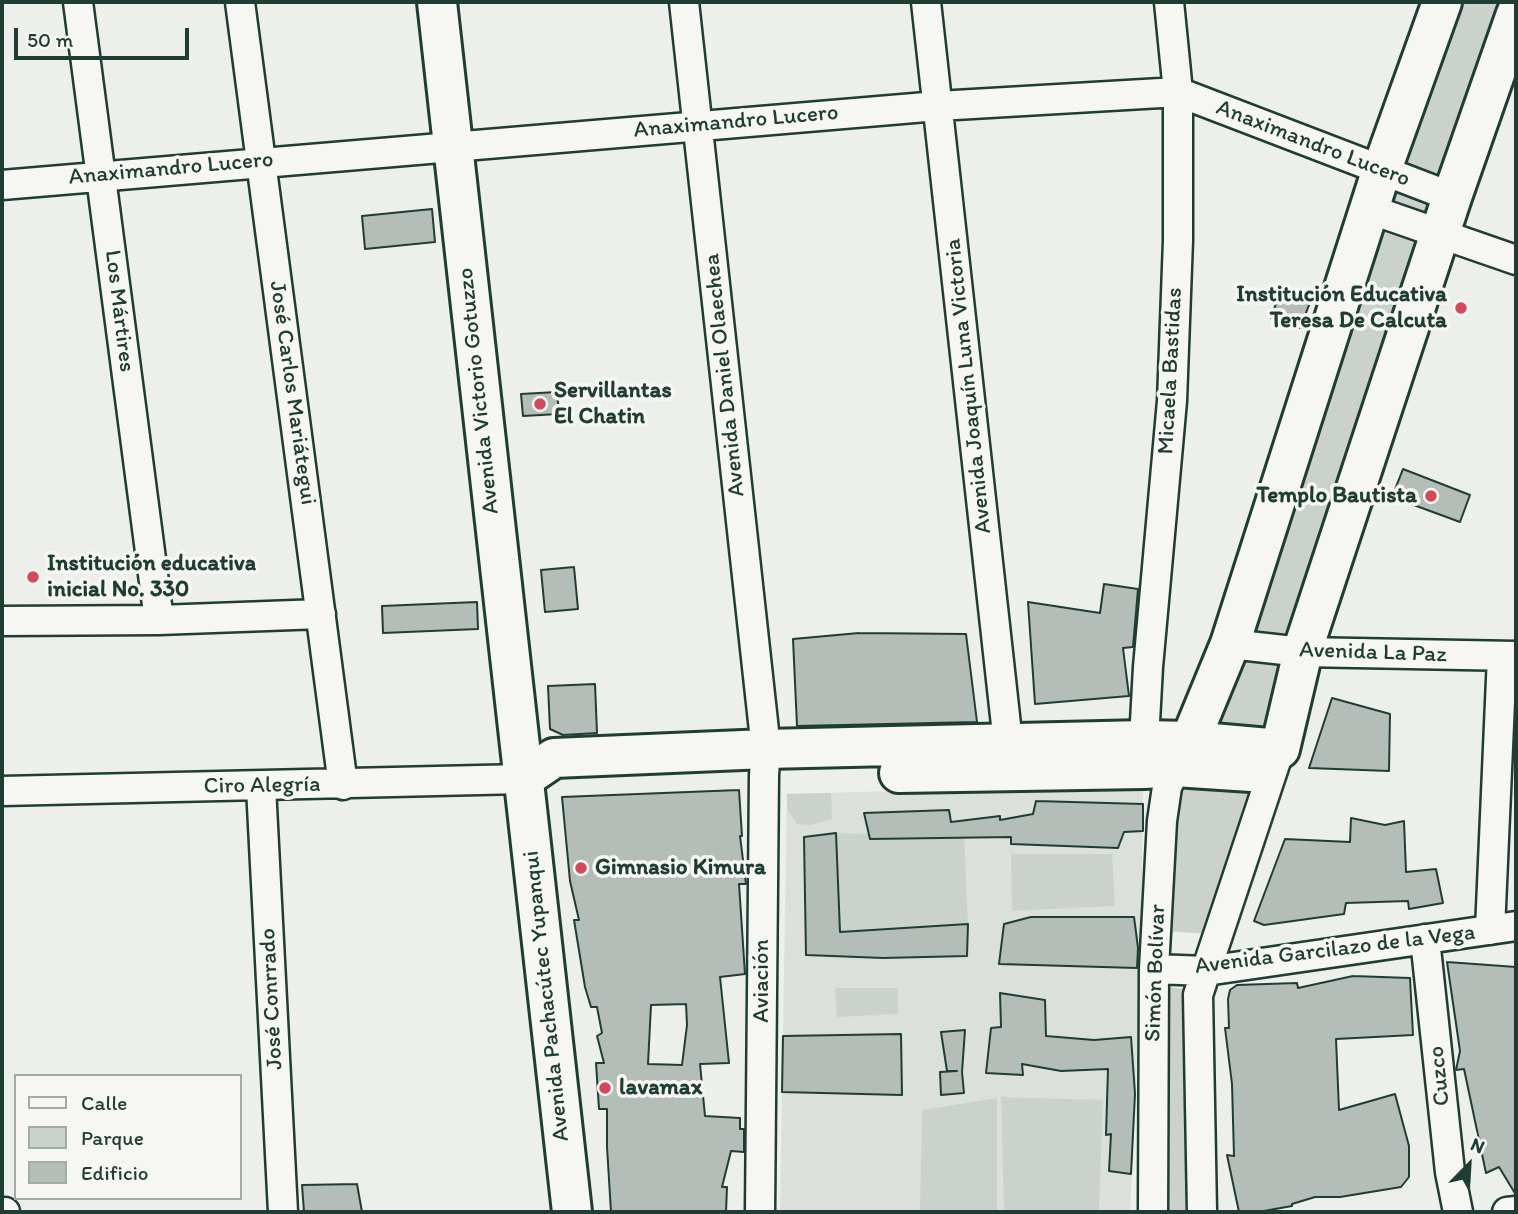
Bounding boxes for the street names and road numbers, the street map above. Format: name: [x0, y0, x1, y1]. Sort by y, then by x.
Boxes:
street label: Anaximandro Lucero: [1212, 94, 1414, 194]
street label: Anaximandro Lucero: [633, 99, 839, 145]
street label: Anaximandro Lucero: [68, 146, 274, 192]
street label: Avenida Joaquín Luna Victoria: [940, 237, 998, 535]
street label: Los Mártires: [98, 248, 140, 374]
street label: Avenida Daniel Olaechea: [698, 252, 752, 498]
street label: Avenida Victorio Gotuzzo: [452, 266, 506, 516]
street label: José Carlos Mariátegui: [263, 279, 321, 507]
street label: Micaela Bastidas: [1153, 287, 1189, 455]
street label: Avenida La Paz: [1299, 637, 1447, 669]
street label: Ciro Alegría: [203, 771, 321, 801]
street label: Avenida Pachacútec Yupanqui: [518, 849, 576, 1143]
street label: Simón Bolívar: [1140, 904, 1172, 1042]
street label: Avenida Garcilazo de la Vega: [1193, 919, 1477, 981]
street label: José Conrrado: [255, 927, 289, 1071]
street label: Aviación: [748, 939, 776, 1023]
street label: Cuzco: [1423, 1045, 1457, 1107]

